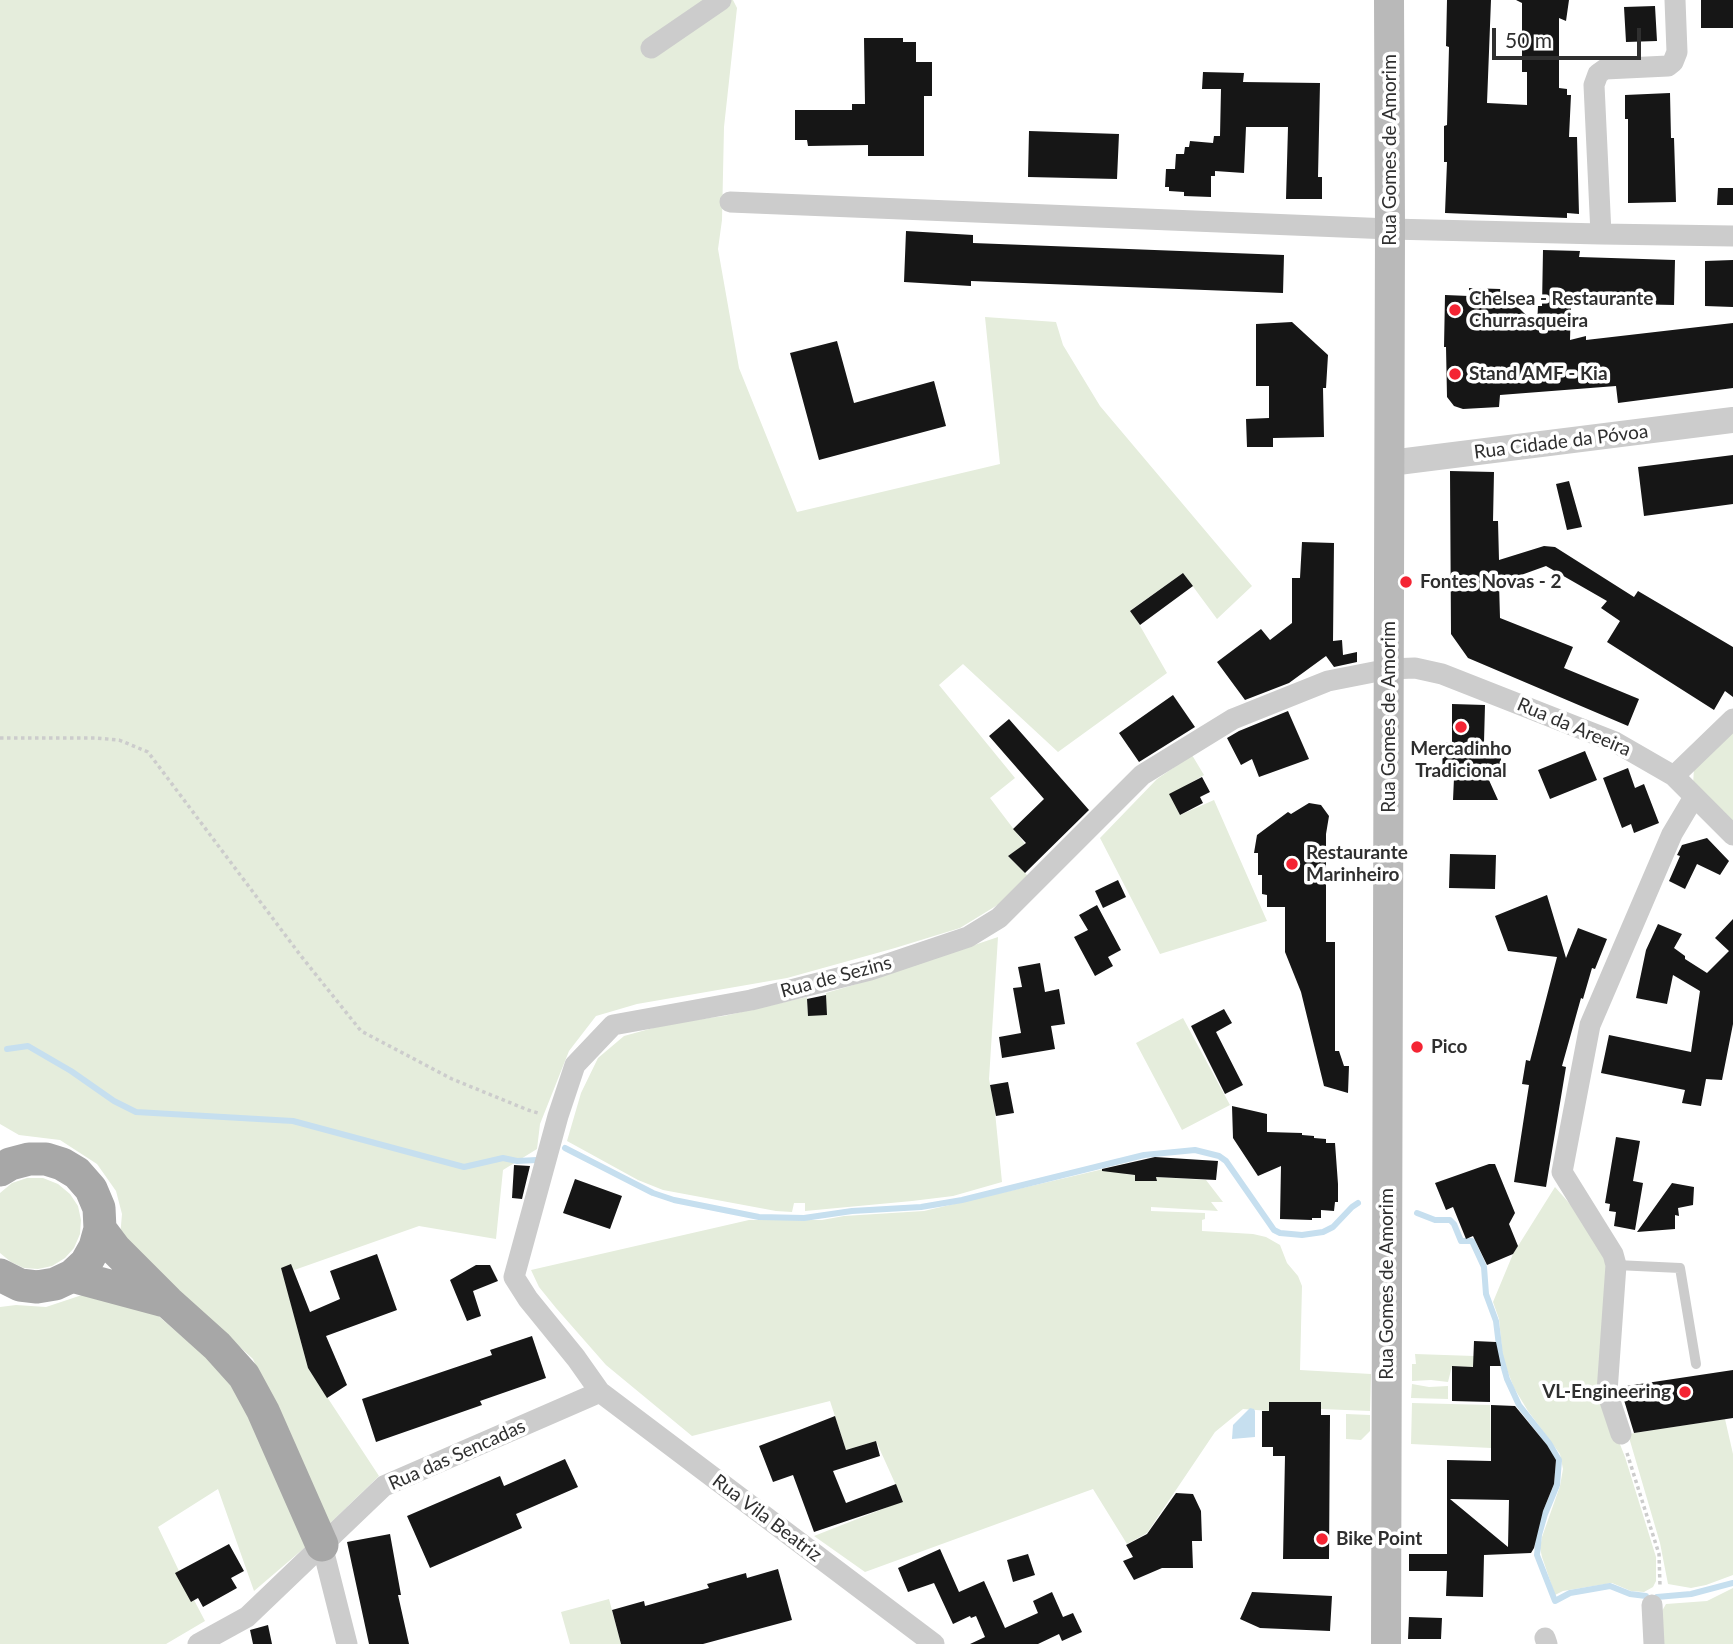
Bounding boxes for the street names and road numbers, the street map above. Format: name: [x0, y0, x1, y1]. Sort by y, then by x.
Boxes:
street label: Rua Gomes de Amorim: [1379, 54, 1401, 246]
street label: Rua Cidade da Póvoa: [1473, 420, 1649, 464]
street label: Rua Gomes de Amorim: [1378, 621, 1400, 813]
street label: Rua da Areeira: [1514, 693, 1634, 761]
street label: Rua de Sezins: [778, 951, 894, 1003]
street label: Rua Gomes de Amorim: [1376, 1188, 1398, 1380]
street label: Rua das Sencadas: [385, 1415, 529, 1495]
street label: Rua Vila Beatriz: [708, 1469, 826, 1567]

